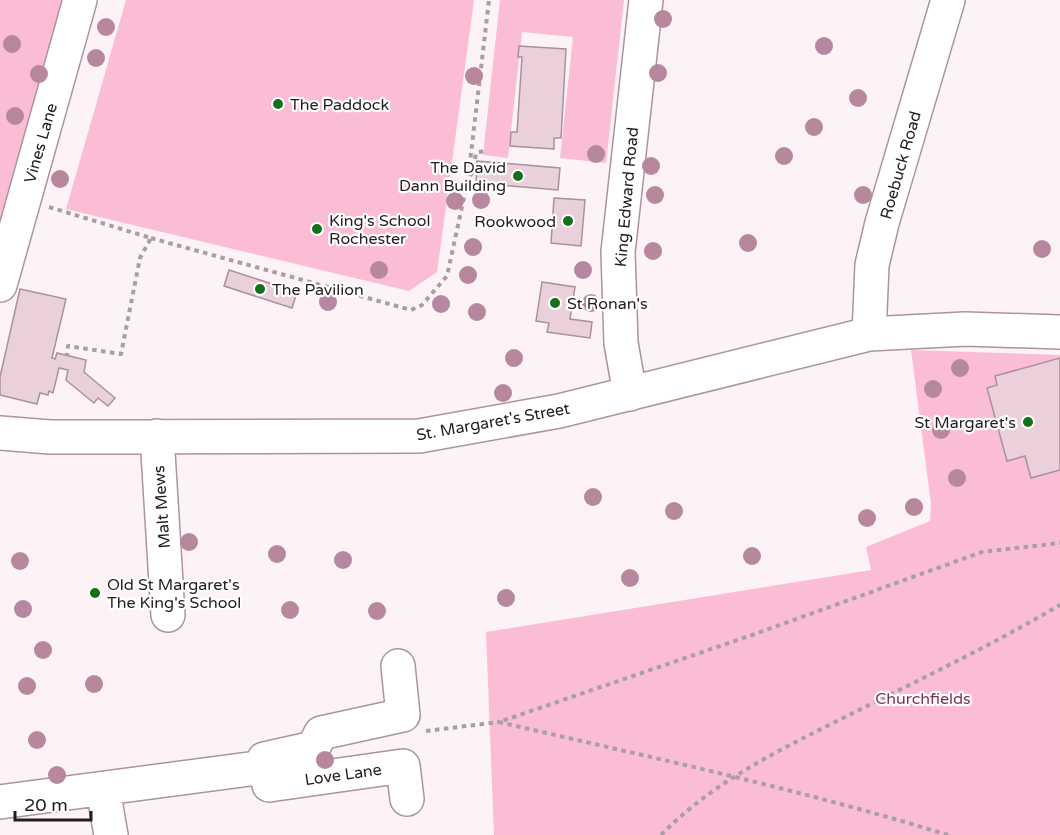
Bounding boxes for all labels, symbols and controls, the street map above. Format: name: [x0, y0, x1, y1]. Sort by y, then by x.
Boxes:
place label: The Paddock: [290, 95, 389, 115]
marker: The Paddock: [271, 97, 285, 111]
street label: Vines Lane: [20, 101, 62, 186]
street label: Roebuck Road: [876, 109, 926, 222]
street label: King Edward Road: [611, 126, 643, 268]
place label: The David Dann Building: [399, 158, 506, 196]
marker: The David Dann Building: [511, 169, 525, 183]
place label: King's School Rochester: [329, 211, 431, 249]
place label: Rookwood: [474, 212, 556, 232]
marker: Rookwood: [561, 214, 575, 228]
marker: King's School Rochester: [310, 222, 324, 236]
place label: The Pavilion: [272, 280, 364, 300]
marker: The Pavilion: [253, 282, 267, 296]
place label: St Ronan's: [567, 294, 648, 314]
marker: St Ronan's: [548, 296, 562, 310]
street label: St. Margaret's Street: [415, 399, 572, 445]
place label: St Margaret's: [915, 413, 1016, 433]
marker: St Margaret's: [1021, 415, 1035, 429]
street label: Malt Mews: [149, 465, 175, 549]
place label: Old St Margaret's The King's School: [107, 575, 241, 613]
marker: Old St Margaret's The King's School: [88, 586, 102, 600]
park label: Churchfields: [875, 689, 971, 709]
street label: Love Lane: [303, 760, 383, 790]
scale bar: [15, 784, 92, 822]
text: 20 m: [24, 794, 68, 816]

